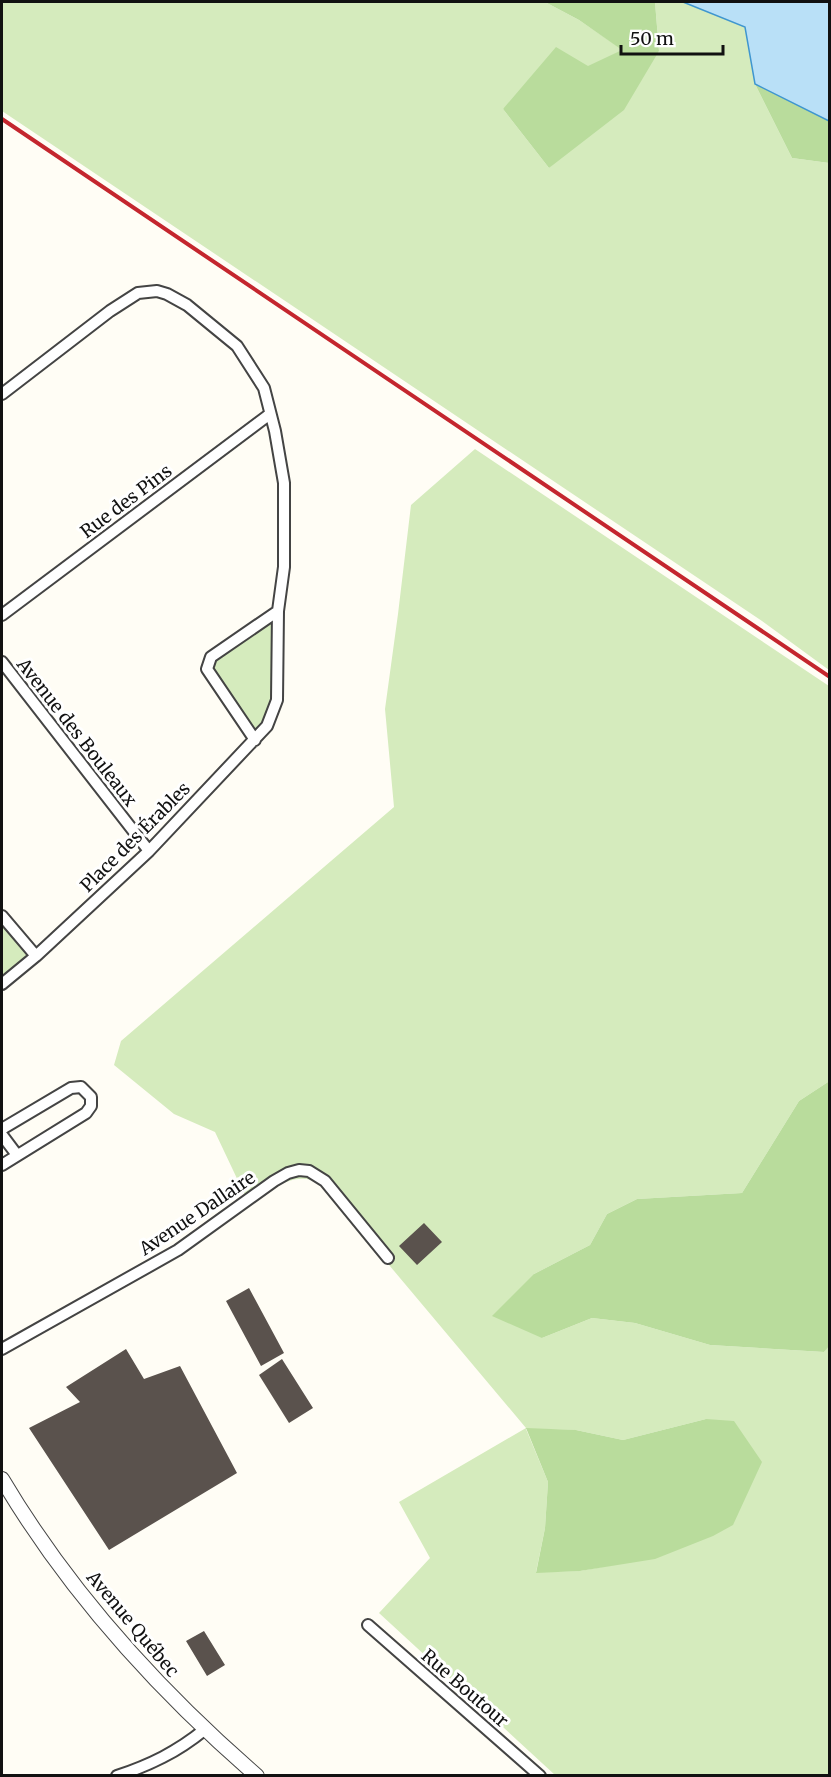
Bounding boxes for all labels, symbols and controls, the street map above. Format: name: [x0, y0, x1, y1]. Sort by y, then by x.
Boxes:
scale bar: [621, 18, 723, 56]
text: 50 m: [630, 27, 674, 50]
street label: Rue des Pins: [76, 459, 177, 543]
street label: Avenue des Bouleaux: [11, 653, 142, 811]
street label: Place des Érables: [75, 777, 195, 897]
street label: Avenue Dallaire: [134, 1166, 259, 1261]
street label: Avenue Québec: [81, 1566, 184, 1682]
street label: Rue Boutour: [417, 1644, 513, 1732]

